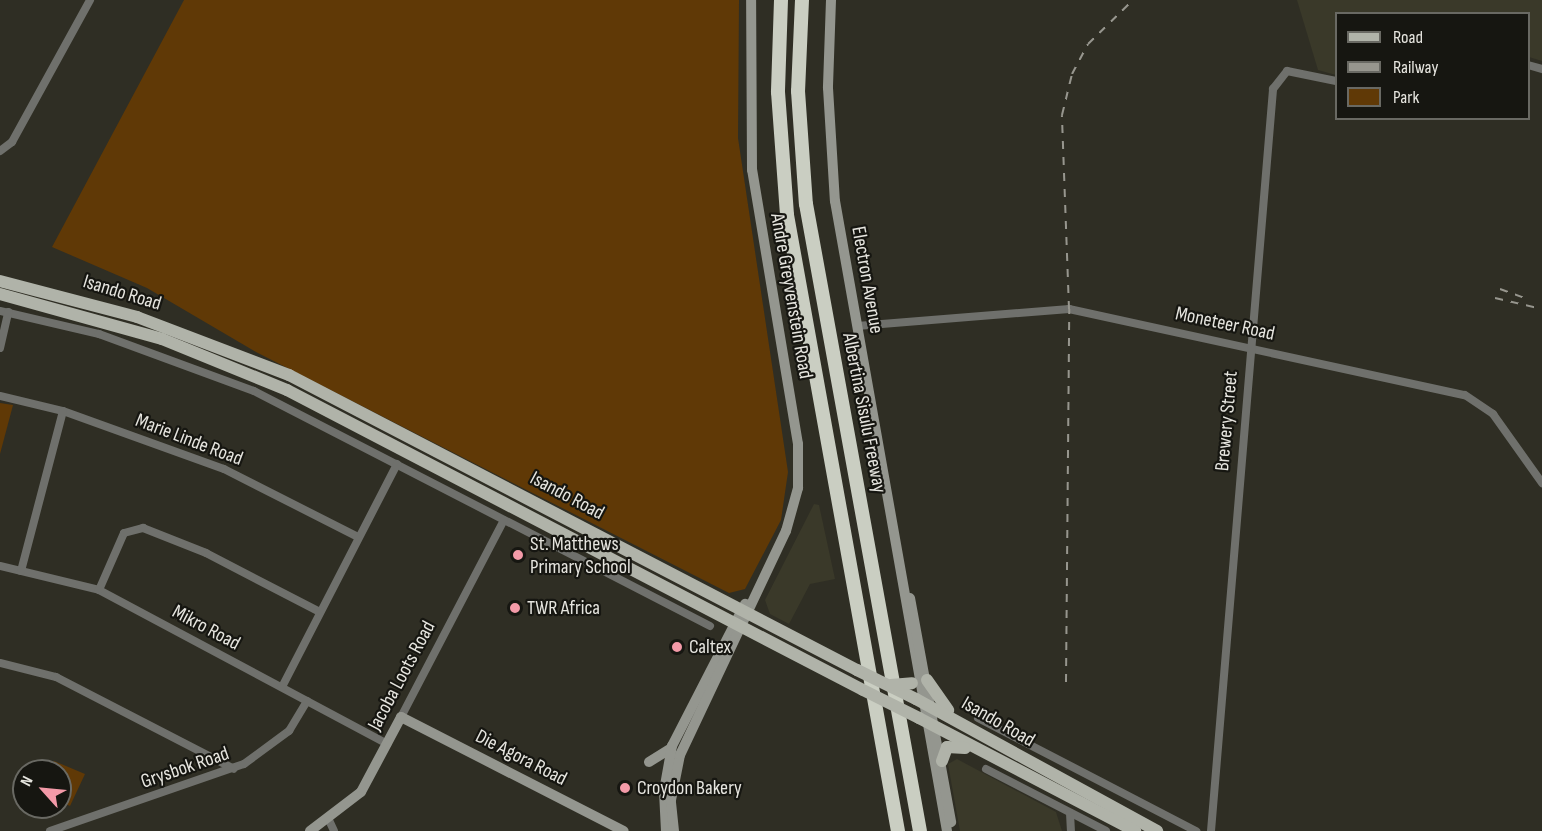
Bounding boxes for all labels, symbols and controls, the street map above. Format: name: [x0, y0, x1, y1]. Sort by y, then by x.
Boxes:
legend: [1335, 12, 1530, 120]
text: Road: [1393, 27, 1423, 48]
text: Railway: [1393, 57, 1438, 78]
text: Park: [1393, 87, 1419, 108]
street label: Andre Greyvenstein Road: [765, 211, 817, 381]
street label: Electron Avenue: [846, 225, 888, 335]
street label: Isando Road: [80, 270, 164, 316]
street label: Moneteer Road: [1173, 302, 1277, 346]
street label: Albertina Sisulu Freeway: [837, 331, 891, 495]
street label: Brewery Street: [1211, 370, 1243, 472]
street label: Marie Linde Road: [132, 409, 246, 471]
street label: Isando Road: [526, 466, 608, 526]
place label: St. Matthews Primary School: [530, 532, 631, 579]
marker: St. Matthews Primary School: [511, 548, 525, 562]
place label: TWR Africa: [527, 596, 600, 620]
street label: Mikro Road: [168, 600, 244, 656]
marker: TWR Africa: [508, 601, 522, 615]
street label: Jacoba Loots Road: [363, 617, 441, 735]
place label: Caltex: [689, 635, 731, 659]
marker: Caltex: [670, 640, 684, 654]
street label: Isando Road: [957, 691, 1039, 753]
street label: Die Agora Road: [471, 725, 571, 791]
street label: Grysbok Road: [138, 742, 232, 794]
north arrow: [12, 759, 72, 819]
text: N: [17, 773, 38, 790]
place label: Croydon Bakery: [637, 776, 742, 800]
marker: Croydon Bakery: [618, 781, 632, 795]

